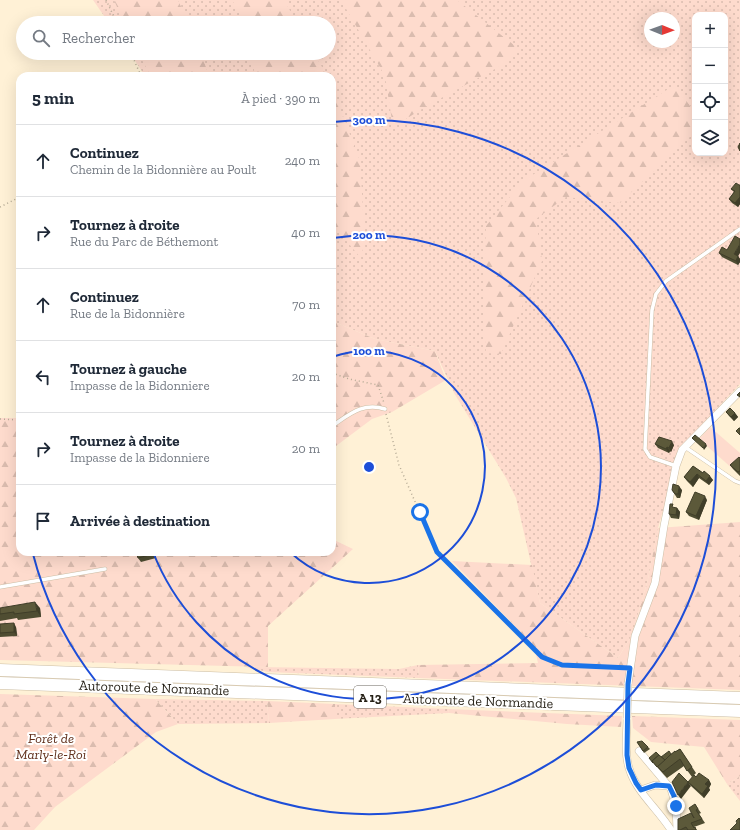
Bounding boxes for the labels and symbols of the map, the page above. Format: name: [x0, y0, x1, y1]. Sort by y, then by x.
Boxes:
north arrow: [644, 12, 680, 48]
text: 300 m: [353, 113, 386, 127]
text: 200 m: [352, 228, 386, 242]
text: 100 m: [353, 344, 385, 358]
centre of rings: [362, 460, 376, 474]
route start: [411, 503, 429, 521]
street label: Autoroute de Normandie: [78, 677, 230, 699]
road number: A 13: [354, 686, 386, 708]
street label: Autoroute de Normandie: [402, 690, 554, 712]
park label: Forêt de Marly-le-Roi: [16, 730, 86, 763]
route end: [667, 797, 685, 815]

